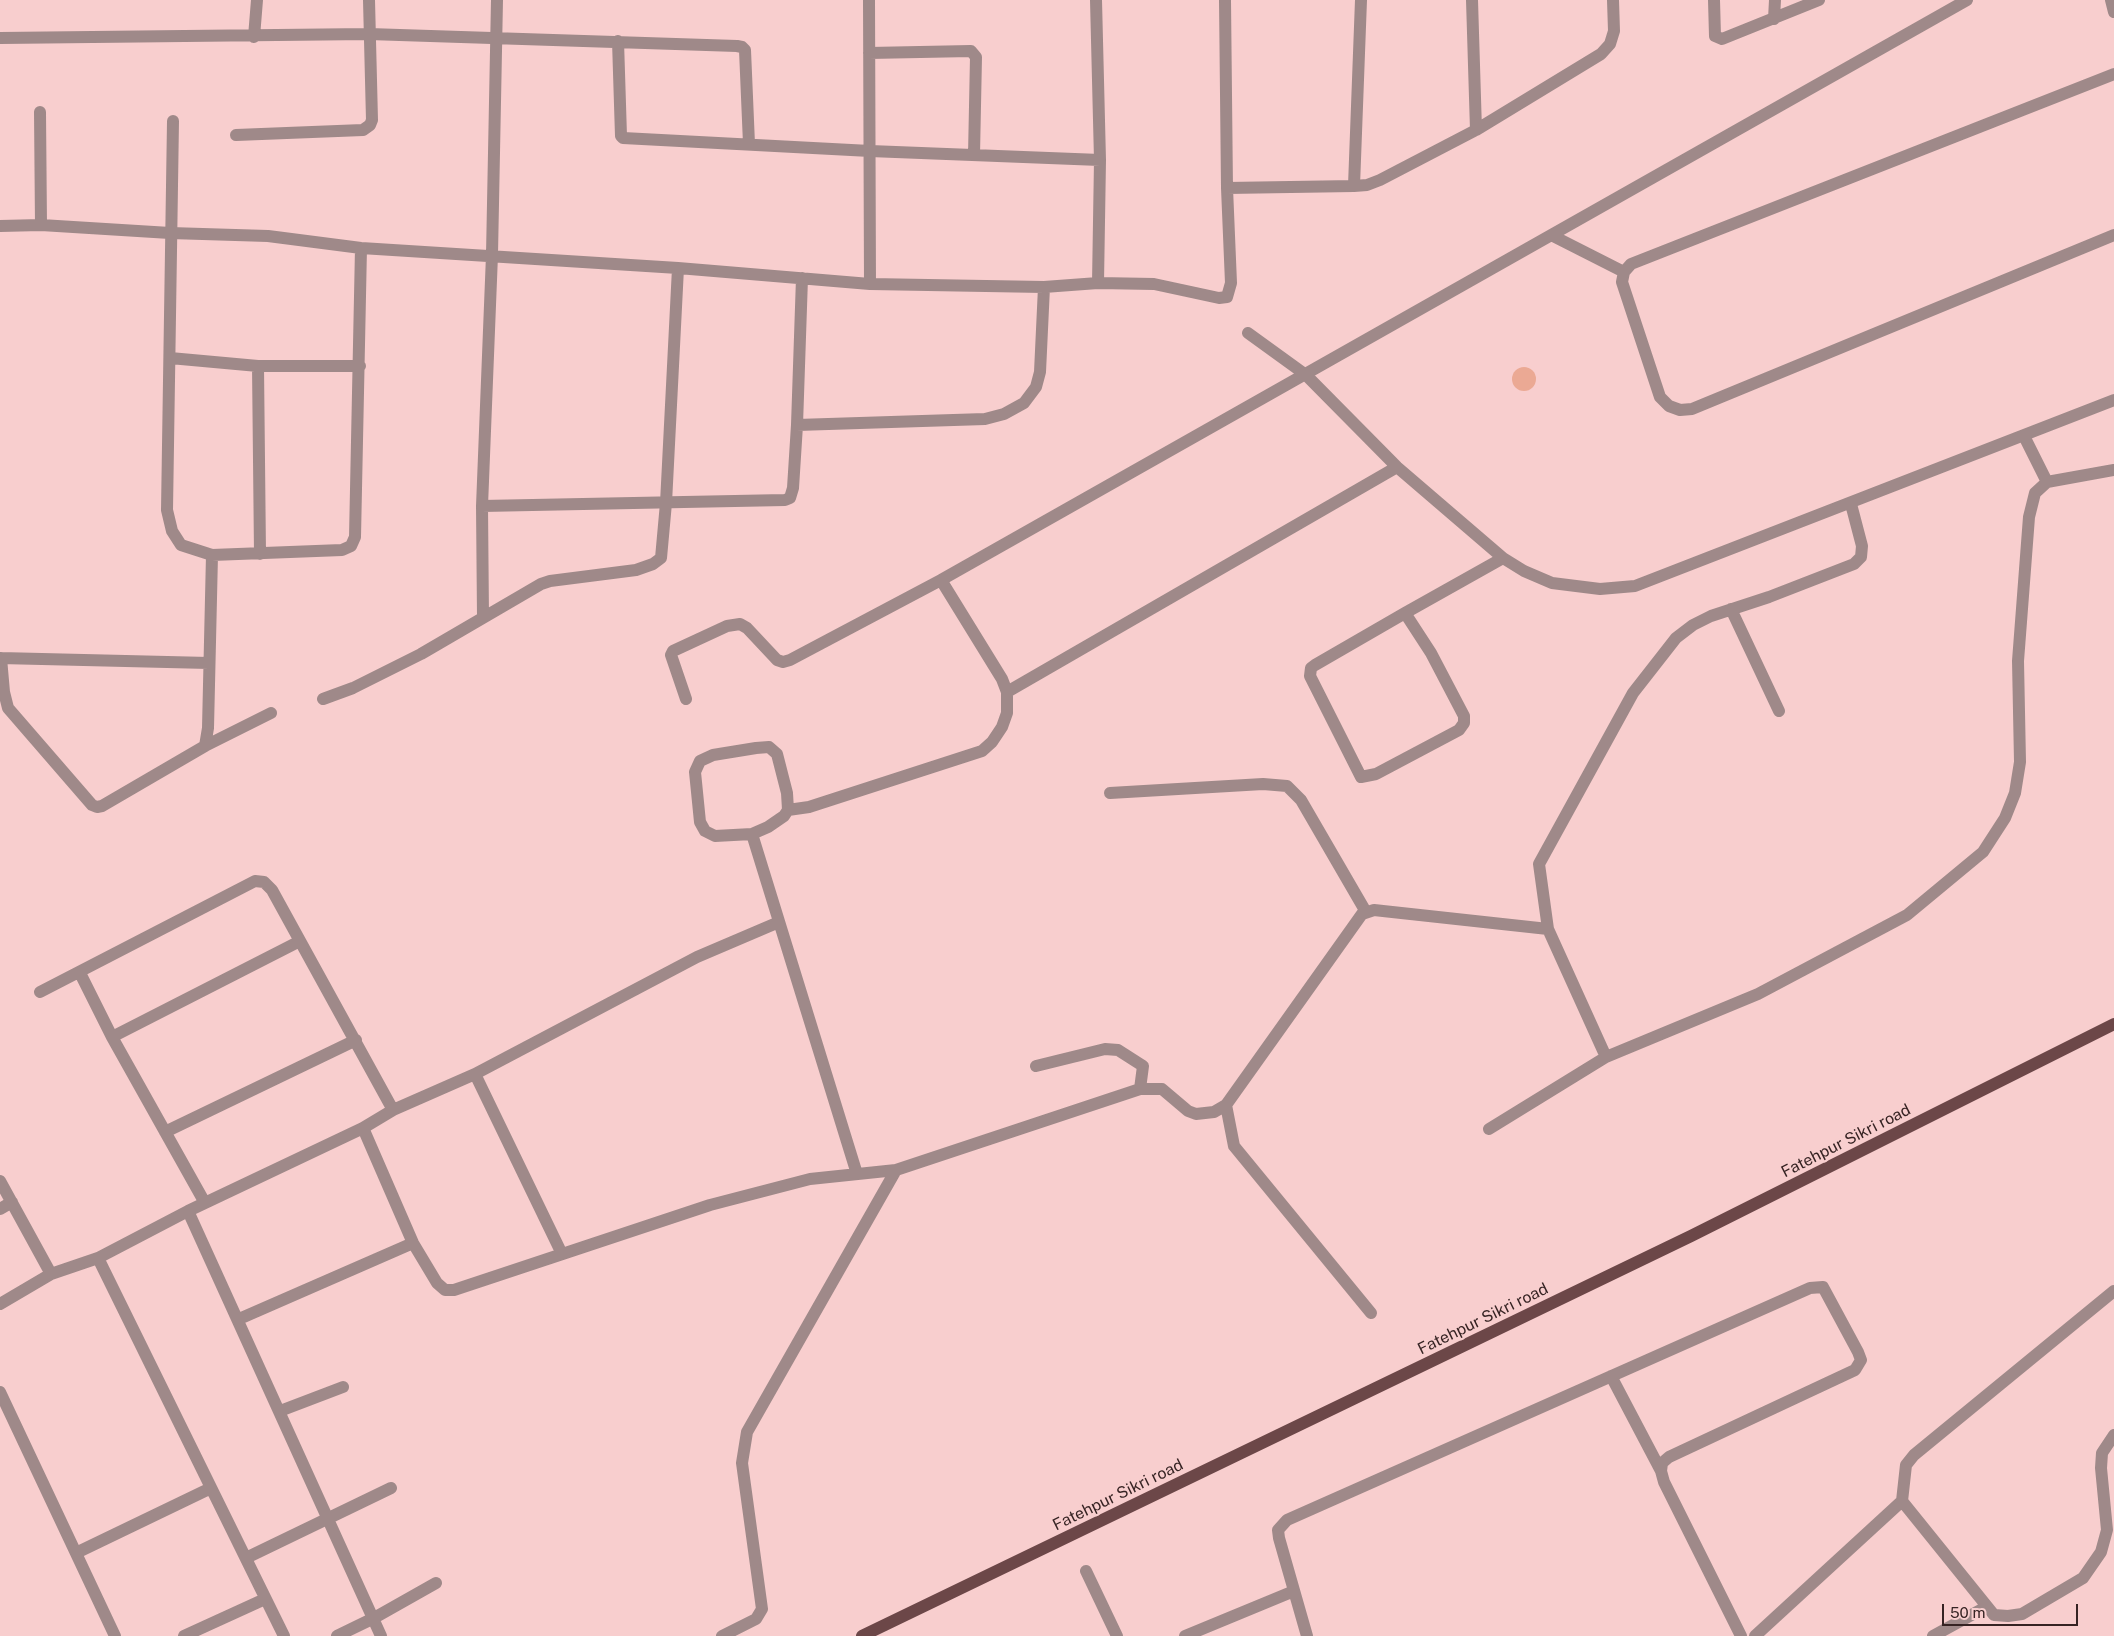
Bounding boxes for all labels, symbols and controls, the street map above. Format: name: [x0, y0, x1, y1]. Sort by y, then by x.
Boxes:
street label: Fatehpur Sikri road: [1778, 1100, 1914, 1182]
street label: Fatehpur Sikri road: [1415, 1279, 1551, 1359]
street label: Fatehpur Sikri road: [1050, 1455, 1186, 1535]
scale bar: [1944, 1594, 2080, 1626]
text: 50 m: [1950, 1604, 1985, 1621]

